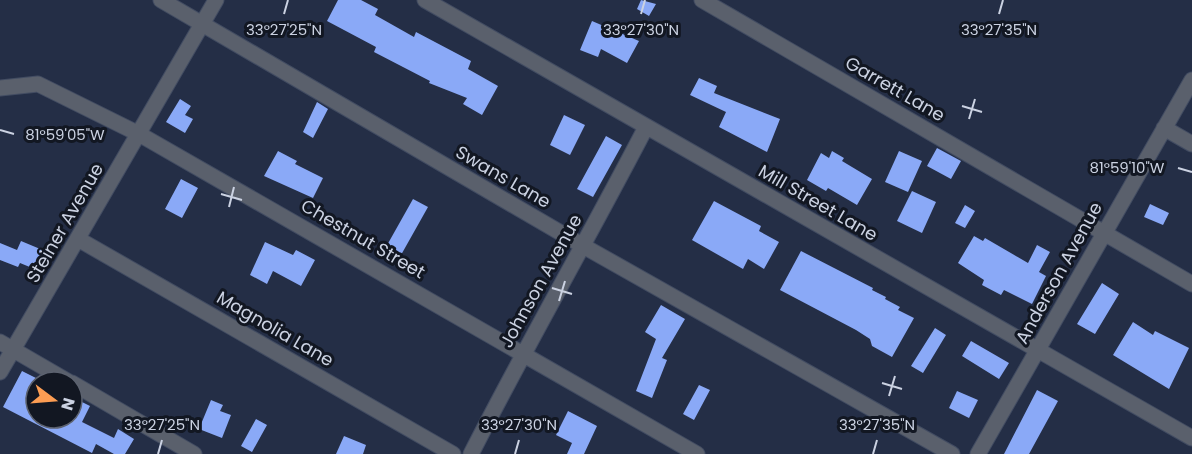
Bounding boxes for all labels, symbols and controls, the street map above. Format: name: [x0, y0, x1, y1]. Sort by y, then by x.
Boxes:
text: 33°27'25"N: [246, 19, 322, 40]
text: 33°27'30"N: [603, 19, 679, 40]
text: 33°27'35"N: [961, 19, 1037, 40]
street label: Garrett Lane: [841, 50, 950, 127]
text: 81°59'05"W: [25, 124, 105, 145]
street label: Swans Lane: [451, 139, 555, 214]
text: 81°59'10"W: [1090, 157, 1165, 178]
street label: Steiner Avenue: [20, 158, 109, 287]
street label: Mill Street Lane: [754, 158, 882, 247]
street label: Chestnut Street: [297, 193, 430, 284]
street label: Anderson Avenue: [1009, 197, 1108, 348]
street label: Johnson Avenue: [494, 210, 588, 352]
street label: Magnolia Lane: [212, 285, 338, 372]
north arrow: [24, 370, 84, 430]
text: N: [55, 395, 81, 413]
text: 33°27'25"N: [124, 414, 200, 435]
text: 33°27'30"N: [481, 414, 557, 435]
text: 33°27'35"N: [839, 414, 915, 435]

